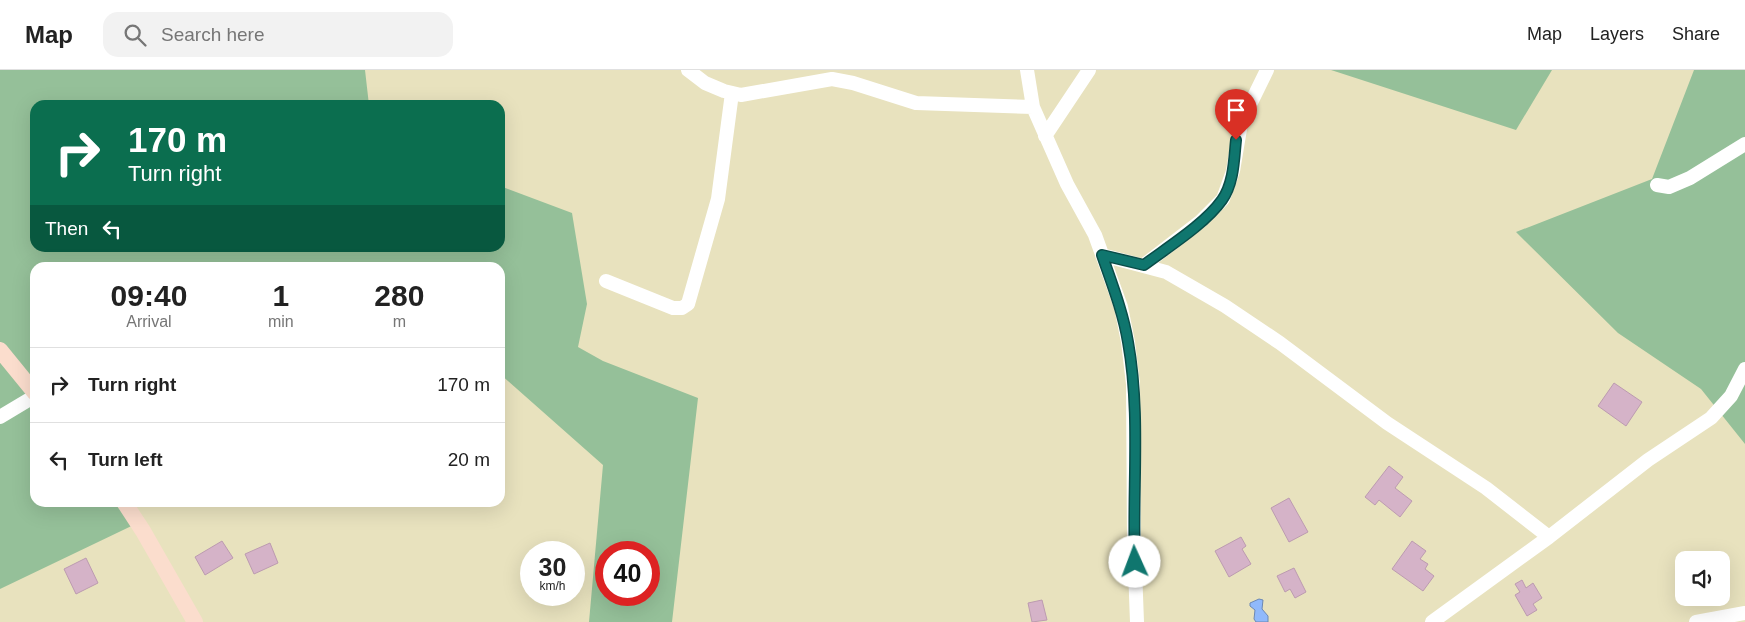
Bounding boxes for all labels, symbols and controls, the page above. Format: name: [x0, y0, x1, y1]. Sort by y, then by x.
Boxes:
search box: [103, 12, 453, 57]
text: Map: [25, 21, 73, 48]
icon: search: [121, 21, 149, 49]
text: Search here: [161, 24, 265, 45]
text: Map: [1527, 24, 1562, 44]
text: Layers: [1590, 24, 1644, 44]
text: Share: [1672, 24, 1720, 44]
pin: [1215, 89, 1257, 140]
icon: arrive: [1222, 96, 1250, 124]
icon: right: [45, 120, 110, 185]
text: 170 m: [128, 120, 227, 159]
text: Turn right: [128, 161, 221, 186]
icon: left: [98, 215, 126, 243]
text: Then: [45, 218, 88, 239]
text: 09:40: [111, 279, 187, 312]
text: 1: [272, 279, 289, 312]
text: 280: [374, 279, 424, 312]
text: Arrival: [126, 313, 172, 330]
text: min: [268, 313, 294, 330]
text: m: [393, 313, 406, 330]
icon: right: [45, 371, 73, 399]
text: Turn right: [88, 374, 176, 395]
text: 170 m: [437, 374, 490, 395]
icon: left: [45, 446, 73, 474]
text: Turn left: [88, 449, 163, 470]
text: 20 m: [448, 449, 490, 470]
position arrow: [1108, 535, 1160, 587]
speed limit sign: 40: [595, 541, 660, 606]
map controls: [1675, 551, 1730, 606]
button: sound: [1675, 551, 1730, 606]
text: 30: [539, 553, 566, 581]
text: km/h: [539, 579, 566, 593]

